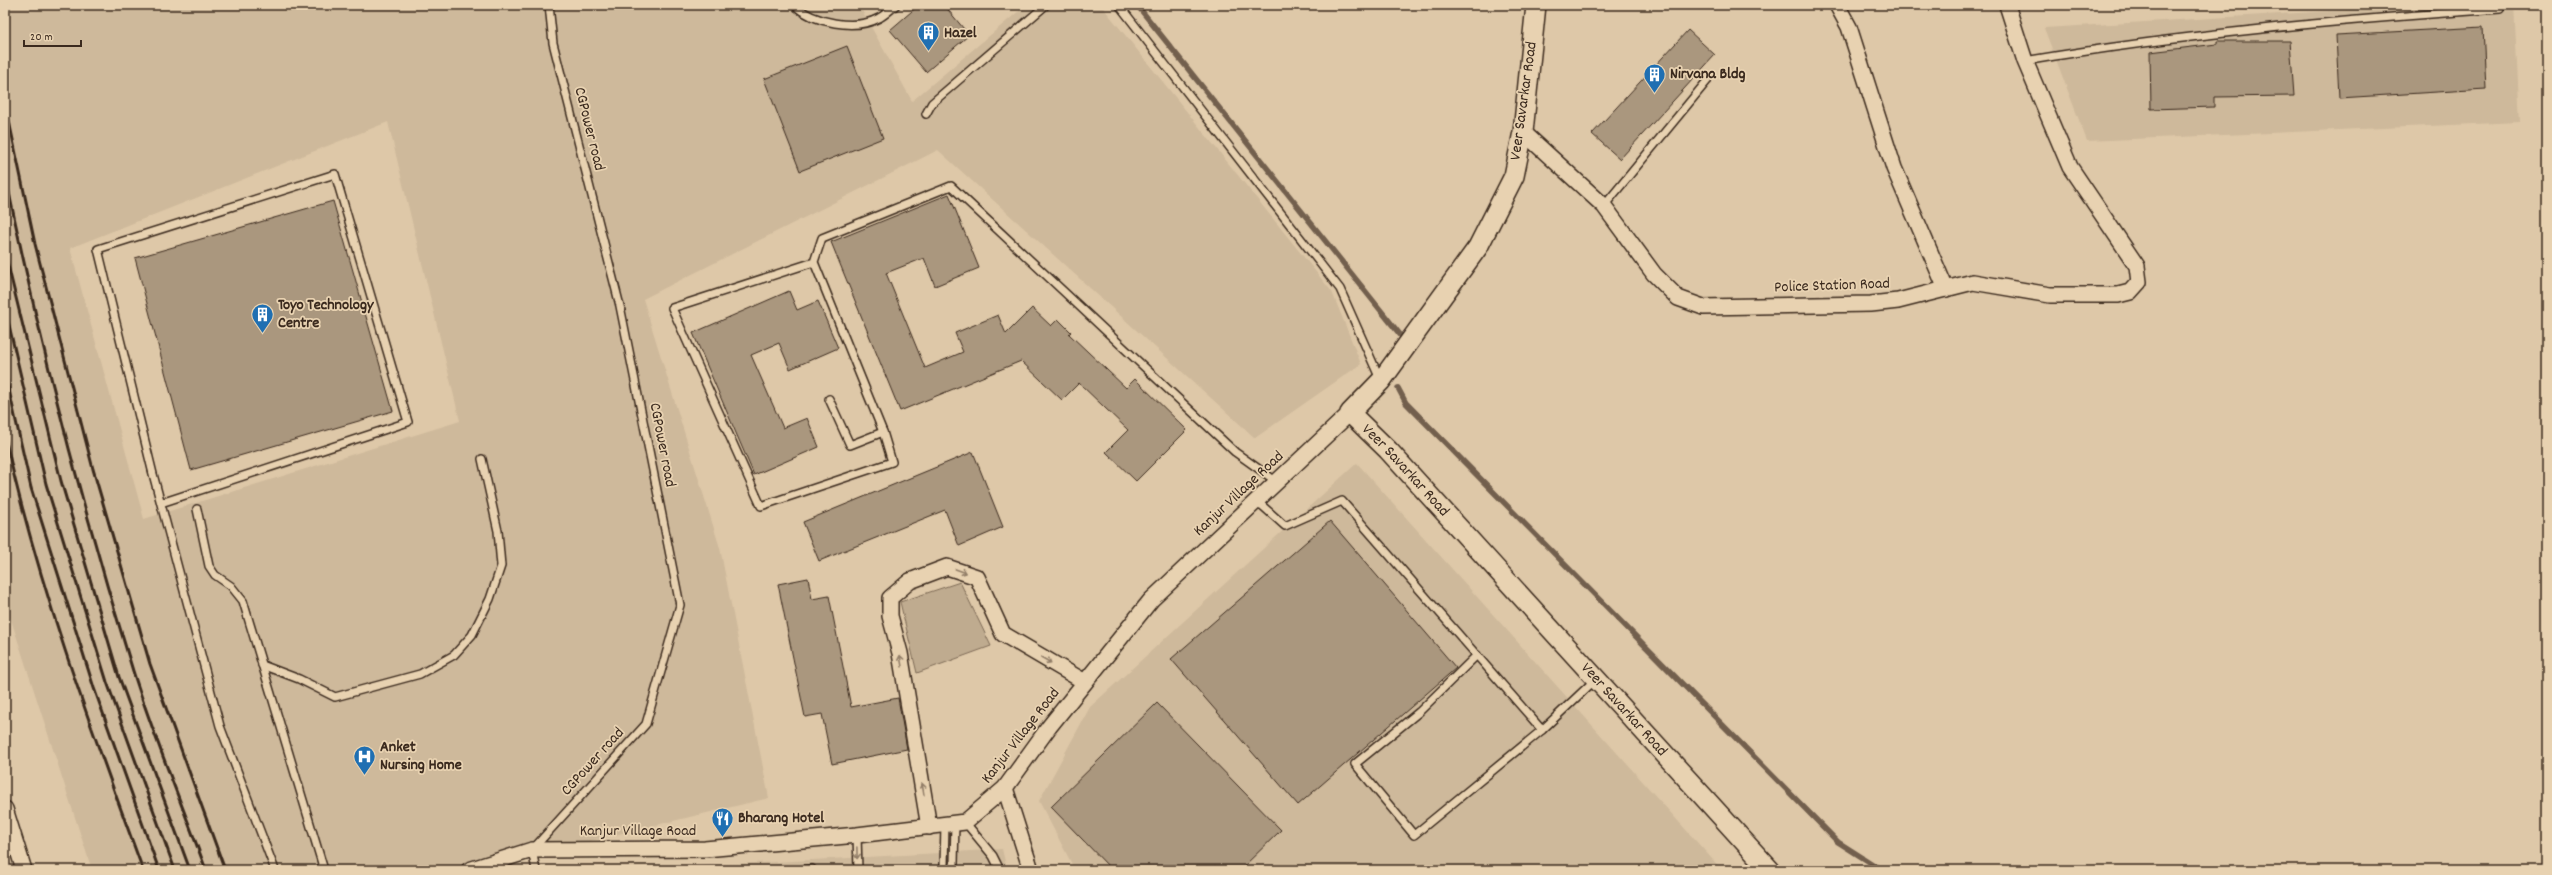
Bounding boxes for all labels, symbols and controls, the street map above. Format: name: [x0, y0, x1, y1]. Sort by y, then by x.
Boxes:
building icon: Hazel: [916, 20, 942, 53]
scale bar: [24, 22, 81, 48]
place label: Hazel: [944, 22, 977, 45]
text: 20 m: [30, 29, 53, 46]
street label: Veer Savarkar Road: [1504, 40, 1544, 162]
building icon: Nirvana Bldg: [1641, 61, 1667, 94]
place label: Nirvana Bldg: [1670, 63, 1745, 86]
street label: CGPower road: [568, 85, 610, 173]
street label: Police Station Road: [1774, 272, 1890, 300]
place label: Toyo Technology Centre: [278, 294, 375, 335]
building icon: Toyo Technology Centre: [250, 301, 276, 334]
street label: CGPower road: [643, 401, 681, 489]
street label: Veer Savarkar Road: [1356, 419, 1455, 522]
street label: Kanjur Village Road: [1189, 446, 1289, 542]
one-way arrow: [954, 568, 966, 576]
one-way arrow: [897, 655, 905, 668]
one-way arrow: [1040, 656, 1052, 664]
street label: Veer Savarkar Road: [1575, 657, 1673, 762]
street label: Kanjur Village Road: [976, 683, 1066, 789]
street label: CGPower road: [556, 723, 630, 801]
place label: Anket Nursing Home: [380, 736, 462, 777]
hospital icon: Anket Nursing Home: [352, 743, 378, 776]
one-way arrow: [919, 783, 927, 796]
restaurant icon: Bharang Hotel: [709, 805, 735, 838]
place label: Bharang Hotel: [738, 807, 824, 830]
street label: Kanjur Village Road: [580, 820, 696, 843]
one-way arrow: [853, 846, 861, 859]

